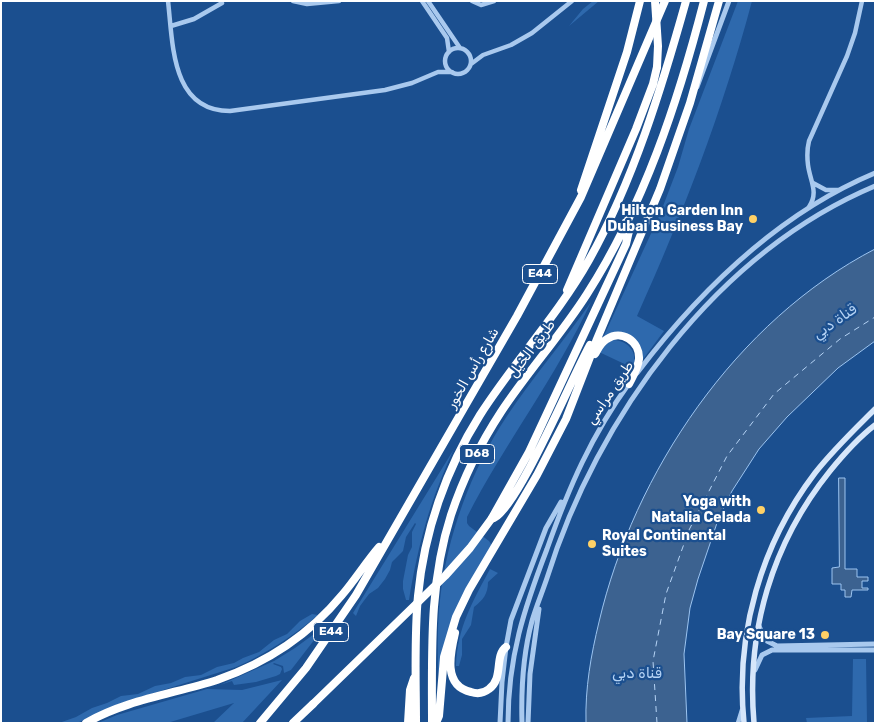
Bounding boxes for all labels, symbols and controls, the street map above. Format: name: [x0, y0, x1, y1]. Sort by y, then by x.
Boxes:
place label: Hilton Garden Inn Dubai Business Bay: [607, 203, 743, 236]
marker: Hilton Garden Inn Dubai Business Bay: [747, 213, 759, 225]
road number: E44: [522, 264, 558, 284]
water label: قناة دبي: [809, 300, 861, 344]
street label: طريق الخيل: [505, 317, 559, 381]
street label: شارع رأس الخور: [443, 325, 503, 411]
street label: طريق مراسي: [583, 358, 637, 428]
road number: D68: [460, 444, 494, 464]
place label: Yoga with Natalia Celada: [651, 494, 751, 526]
marker: Yoga with Natalia Celada: [755, 504, 767, 516]
place label: Royal Continental Suites: [602, 528, 726, 560]
marker: Royal Continental Suites: [586, 538, 598, 550]
road number: E44: [314, 622, 348, 642]
place label: Bay Square 13: [717, 627, 815, 643]
marker: Bay Square 13: [819, 629, 831, 641]
water label: قناة دبي: [612, 665, 662, 683]

